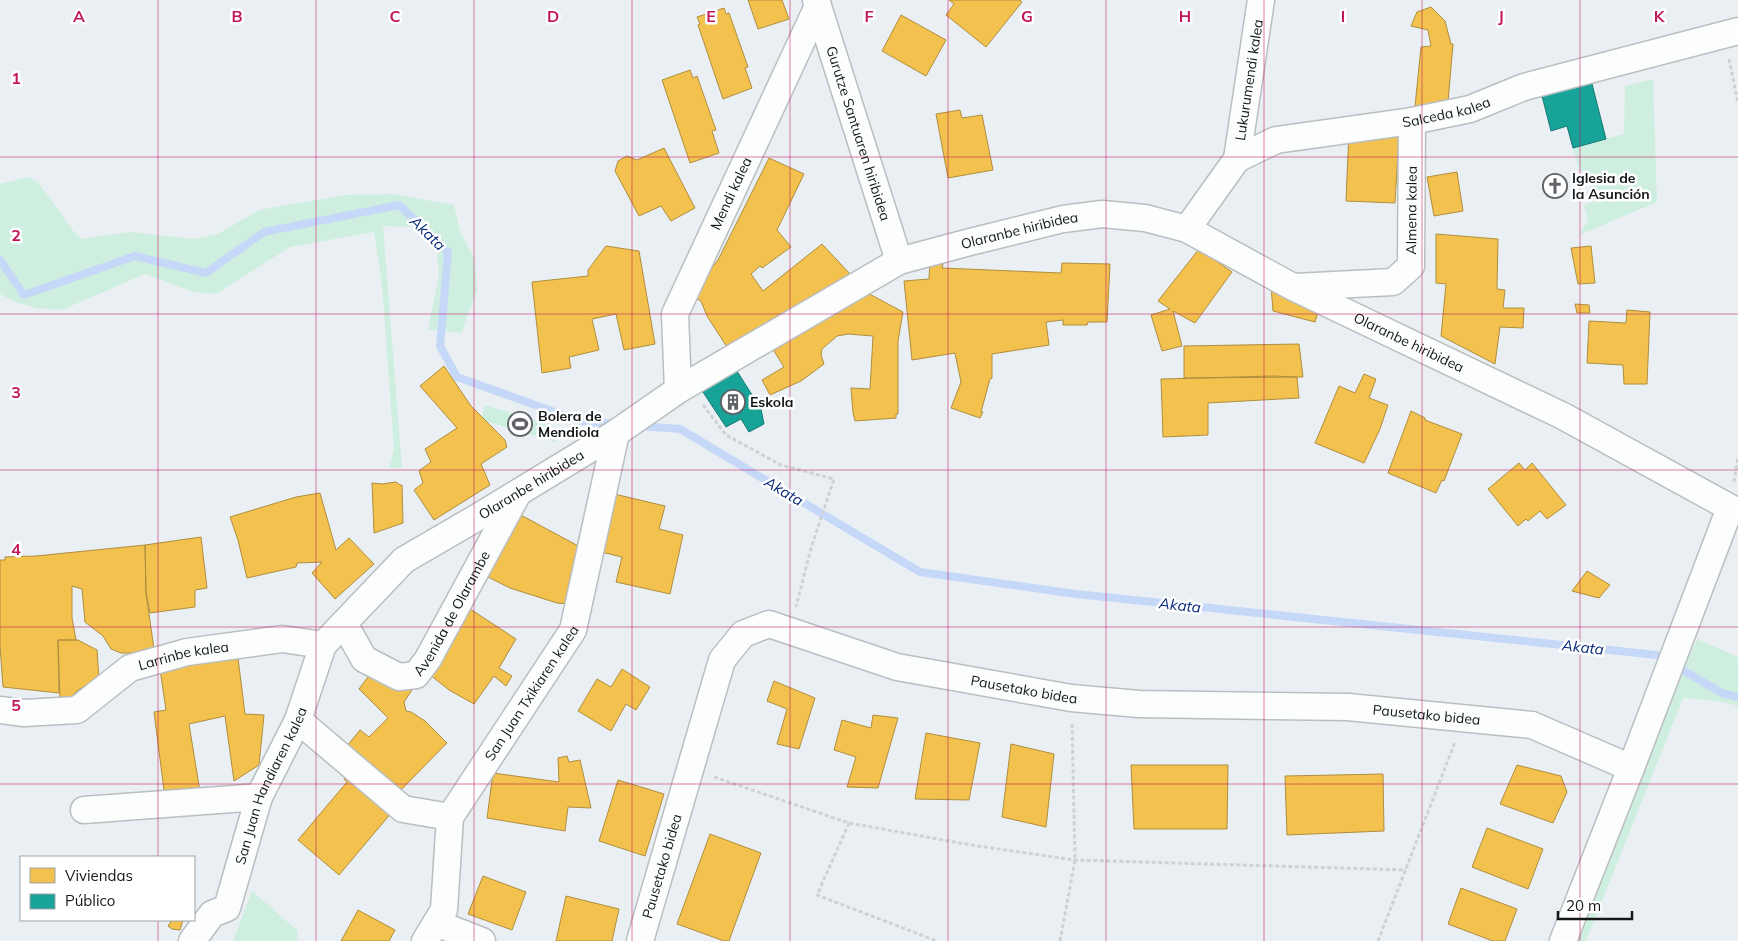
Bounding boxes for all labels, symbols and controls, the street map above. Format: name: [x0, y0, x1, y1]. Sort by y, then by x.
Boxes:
text: A: [73, 6, 85, 26]
text: B: [231, 6, 243, 26]
text: C: [390, 6, 401, 26]
text: D: [547, 6, 559, 26]
text: E: [706, 6, 716, 26]
text: F: [864, 6, 874, 26]
text: G: [1021, 6, 1033, 26]
text: H: [1179, 6, 1191, 26]
text: I: [1341, 6, 1345, 26]
text: J: [1498, 6, 1504, 26]
text: K: [1654, 6, 1666, 26]
street label: Lukurumendi kalea: [1231, 18, 1267, 142]
street label: Gurutze Santuaren hiribidea: [822, 44, 895, 223]
text: 1: [11, 68, 21, 88]
street label: Salceda kalea: [1401, 93, 1493, 131]
street label: Mendi kalea: [706, 154, 756, 233]
street label: Almena kalea: [1402, 166, 1421, 255]
place label: Iglesia de la Asunción: [1572, 169, 1650, 203]
church icon: Iglesia de la Asunción: [1542, 173, 1568, 199]
street label: Olaranbe hiribidea: [959, 208, 1079, 253]
water label: Akata: [406, 211, 450, 254]
text: 2: [11, 225, 21, 245]
street label: Olaranbe hiribidea: [1351, 308, 1467, 376]
text: 3: [11, 382, 21, 402]
building icon: Eskola: [720, 389, 746, 415]
place label: Eskola: [750, 393, 793, 411]
place label: Bolera de Mendiola: [538, 407, 602, 441]
sports icon: Bolera de Mendiola: [507, 411, 533, 437]
street label: Olaranbe hiribidea: [475, 446, 587, 523]
water label: Akata: [760, 472, 807, 510]
text: 4: [11, 539, 21, 559]
street label: Avenida de Olarambe: [409, 548, 494, 680]
water label: Akata: [1157, 593, 1202, 617]
street label: San Juan Txikiaren kalea: [480, 622, 583, 764]
water label: Akata: [1560, 635, 1605, 659]
street label: Larrinbe kalea: [136, 637, 230, 674]
street label: Pausetako bidea: [969, 671, 1078, 708]
text: 5: [11, 695, 21, 715]
street label: Pausetako bidea: [1372, 700, 1481, 729]
street label: San Juan Handiaren kalea: [231, 705, 311, 867]
street label: Pausetako bidea: [638, 812, 686, 921]
legend: [20, 856, 195, 921]
text: Viviendas: [65, 866, 133, 885]
scale bar: [1558, 888, 1632, 920]
text: Público: [65, 891, 115, 910]
text: 20 m: [1566, 896, 1601, 915]

